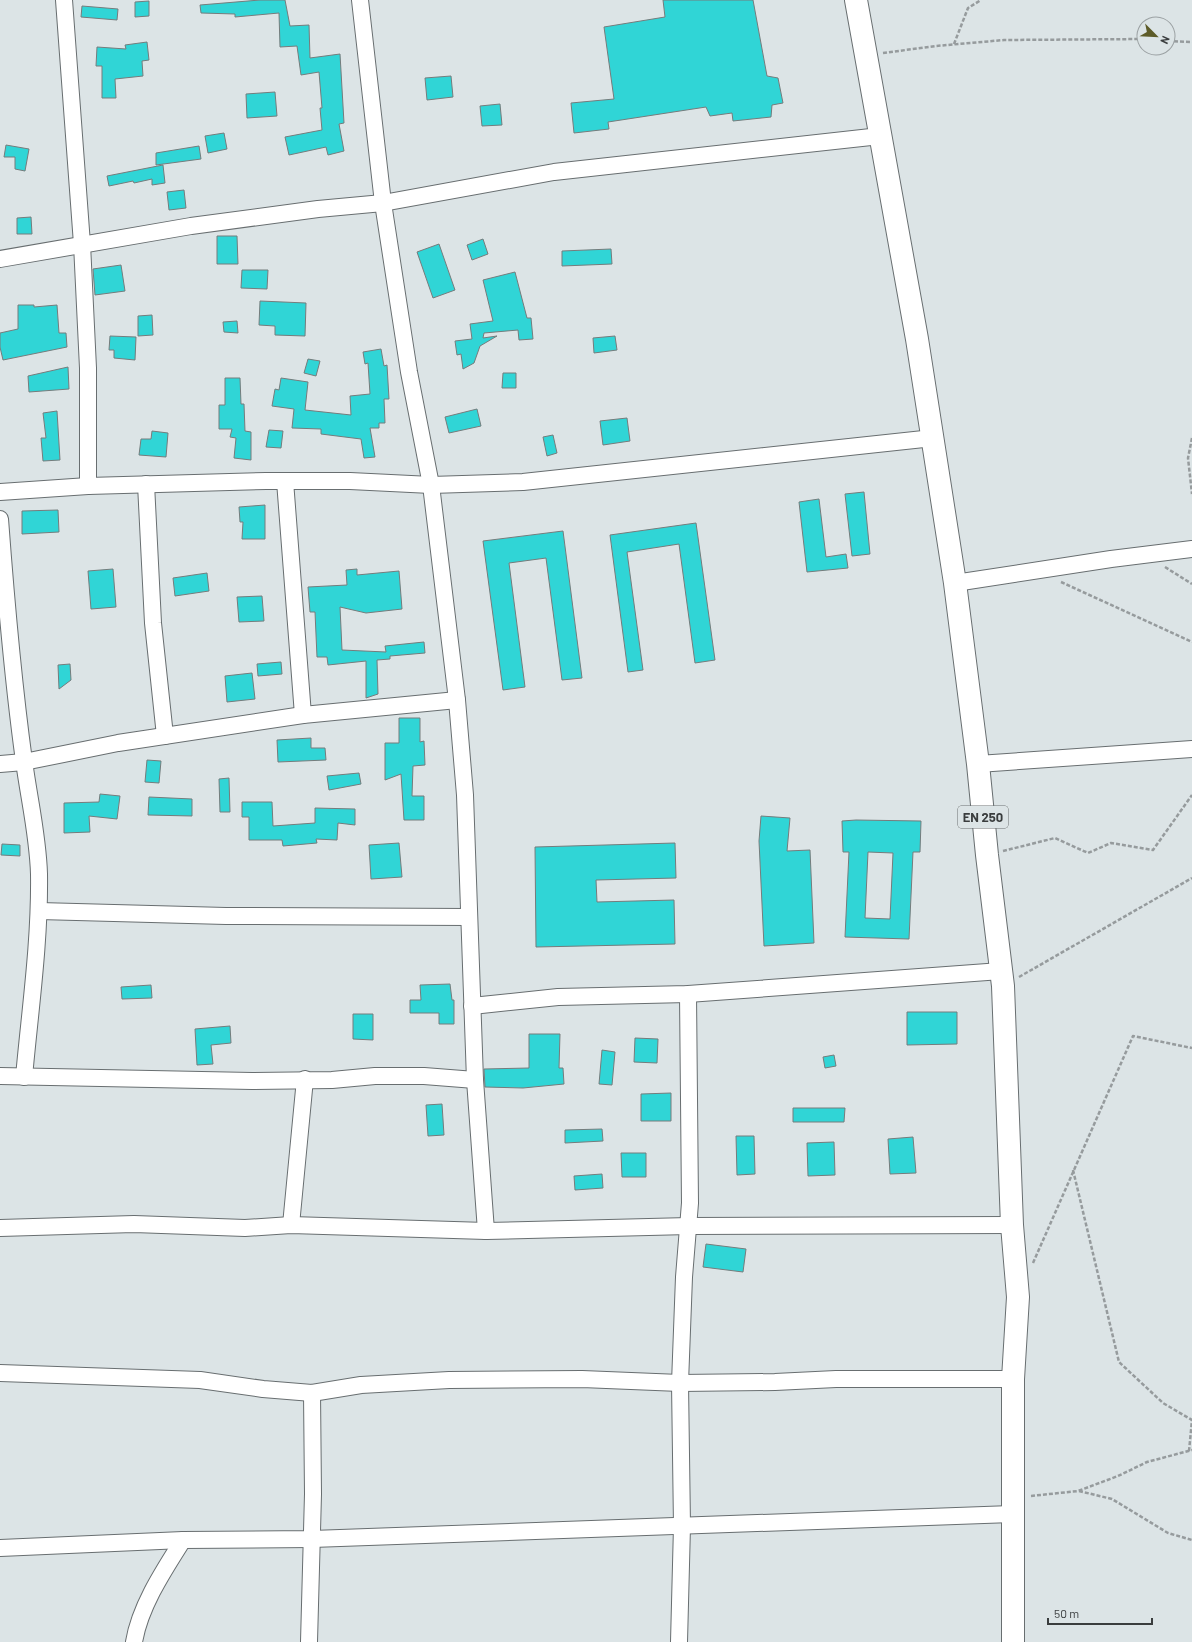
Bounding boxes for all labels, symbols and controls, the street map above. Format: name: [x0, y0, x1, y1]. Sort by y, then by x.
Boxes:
north arrow: [1136, 16, 1176, 56]
text: N: [1158, 34, 1173, 46]
road number: EN 250: [958, 806, 1008, 828]
scale bar: [1048, 1600, 1152, 1626]
text: 50 m: [1054, 1606, 1079, 1620]

